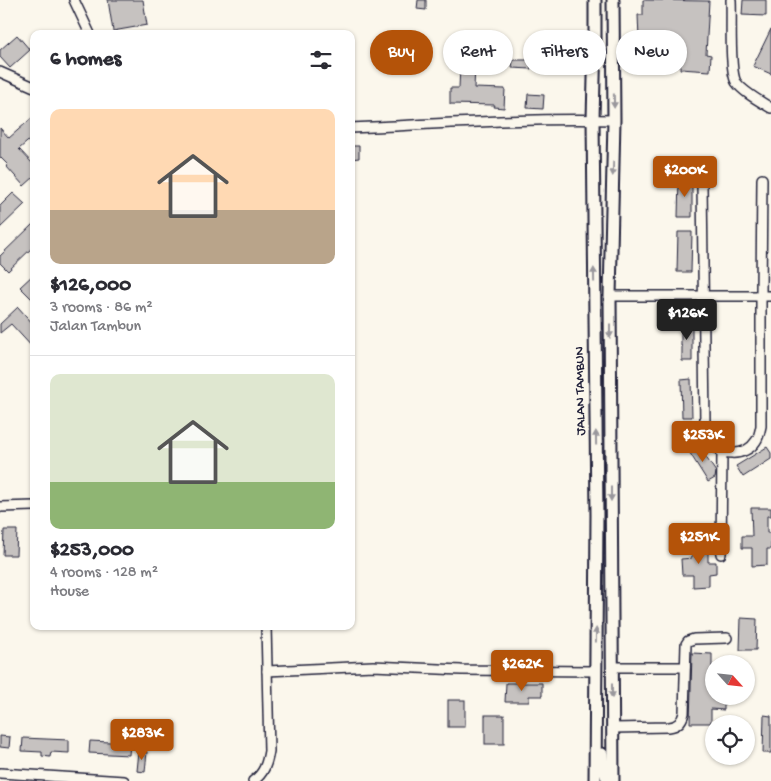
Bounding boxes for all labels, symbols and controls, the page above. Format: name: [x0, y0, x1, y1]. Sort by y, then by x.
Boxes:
chip: Buy: [370, 30, 433, 75]
chip: Rent: [443, 30, 513, 75]
chip: Filters: [523, 30, 606, 75]
chip: New: [616, 30, 687, 75]
icon: filters: [307, 46, 335, 74]
text: 6 homes: [50, 48, 121, 73]
one-way arrow: [610, 93, 618, 109]
icon: home: [148, 141, 238, 231]
pin: $200K: [650, 156, 720, 198]
one-way arrow: [609, 161, 617, 177]
text: $200K: [664, 162, 706, 181]
one-way arrow: [590, 267, 598, 283]
text: $126,000: [50, 274, 131, 299]
pin: $126K: [652, 298, 722, 341]
text: 3 rooms · 86 m²: [50, 299, 153, 318]
text: $126K: [668, 305, 706, 324]
text: Jalan Tambun: [50, 318, 141, 337]
one-way arrow: [606, 323, 614, 339]
street label: JALAN TAMBUN: [572, 346, 590, 436]
icon: home: [148, 407, 238, 497]
pin: $253K: [668, 420, 738, 463]
text: $253K: [683, 427, 723, 446]
one-way arrow: [592, 429, 600, 445]
one-way arrow: [607, 486, 615, 502]
pin: $251K: [664, 522, 734, 565]
text: $251K: [680, 529, 718, 548]
text: $253,000: [50, 539, 134, 564]
text: 4 rooms · 128 m²: [50, 564, 158, 583]
text: House: [50, 583, 89, 602]
one-way arrow: [592, 627, 600, 643]
pin: $262K: [487, 650, 557, 692]
north arrow: [705, 655, 755, 705]
map controls: [705, 655, 755, 765]
text: $262K: [502, 656, 542, 675]
one-way arrow: [609, 683, 617, 699]
button: locate: [705, 715, 755, 765]
pin: $283K: [107, 718, 177, 761]
text: $283K: [122, 725, 162, 744]

